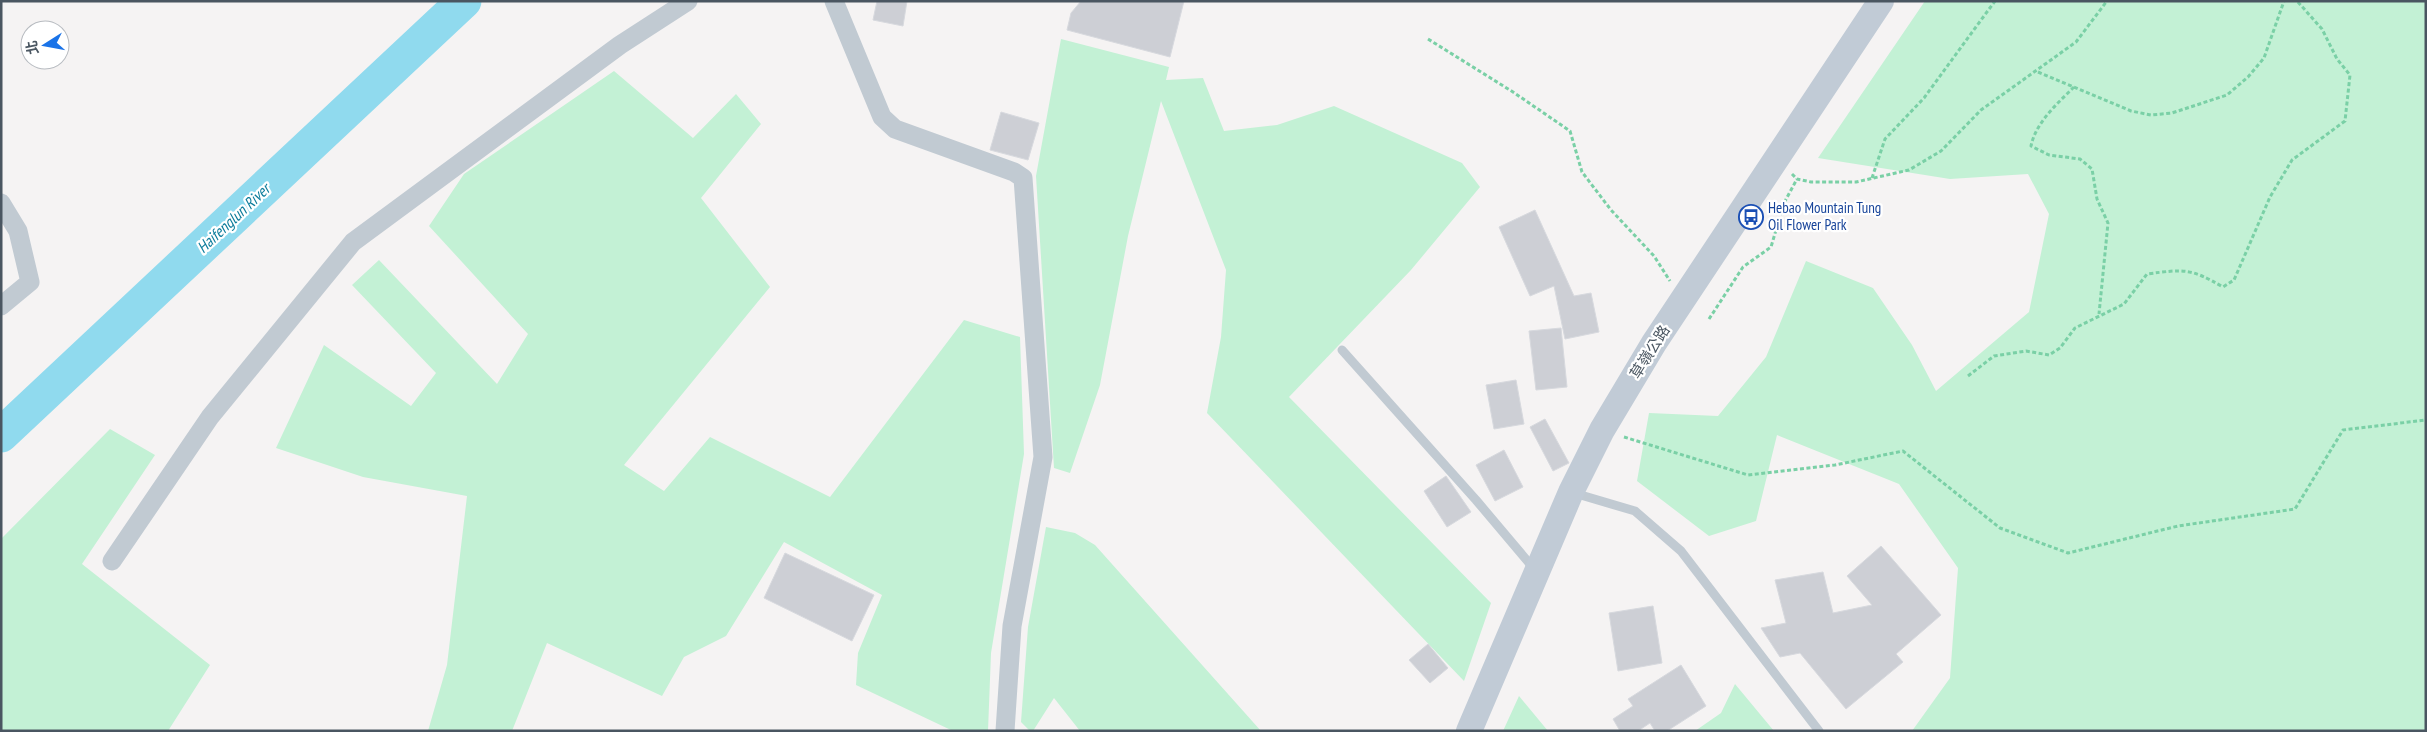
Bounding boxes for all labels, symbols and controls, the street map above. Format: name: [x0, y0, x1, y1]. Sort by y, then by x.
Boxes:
north arrow: [20, 20, 70, 70]
text: 北: [22, 39, 42, 56]
water label: Haifenglun River: [192, 177, 276, 257]
place label: Hebao Mountain Tung Oil Flower Park: [1768, 198, 1881, 234]
bus stop icon: Hebao Mountain Tung Oil Flower Park: [1738, 204, 1764, 230]
street label: 草嶺公路: [1626, 321, 1674, 382]

